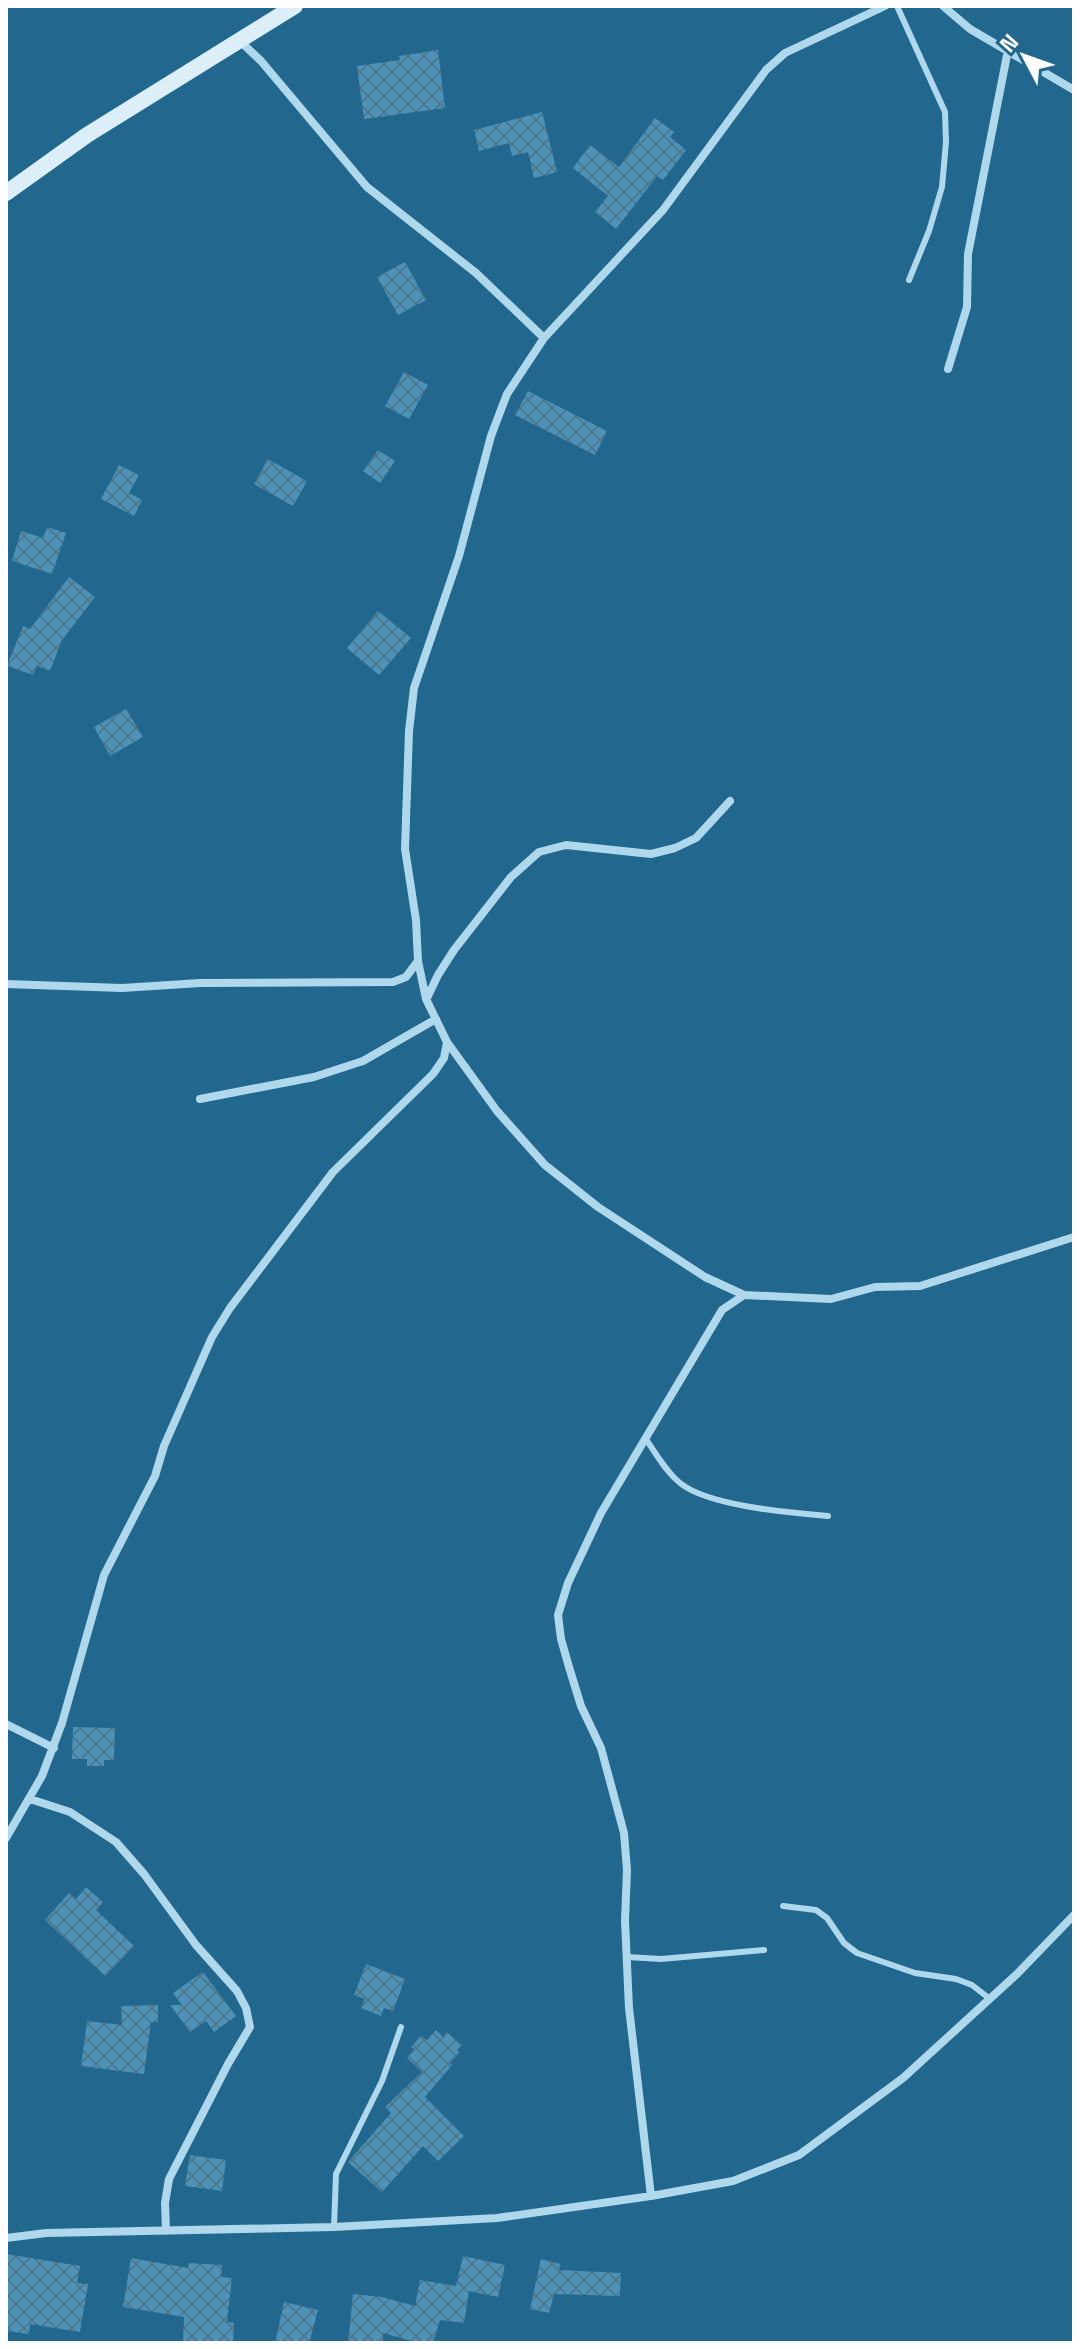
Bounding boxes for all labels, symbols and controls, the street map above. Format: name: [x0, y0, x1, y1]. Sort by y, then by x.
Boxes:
north arrow: [984, 16, 1064, 96]
text: N: [994, 28, 1024, 58]

